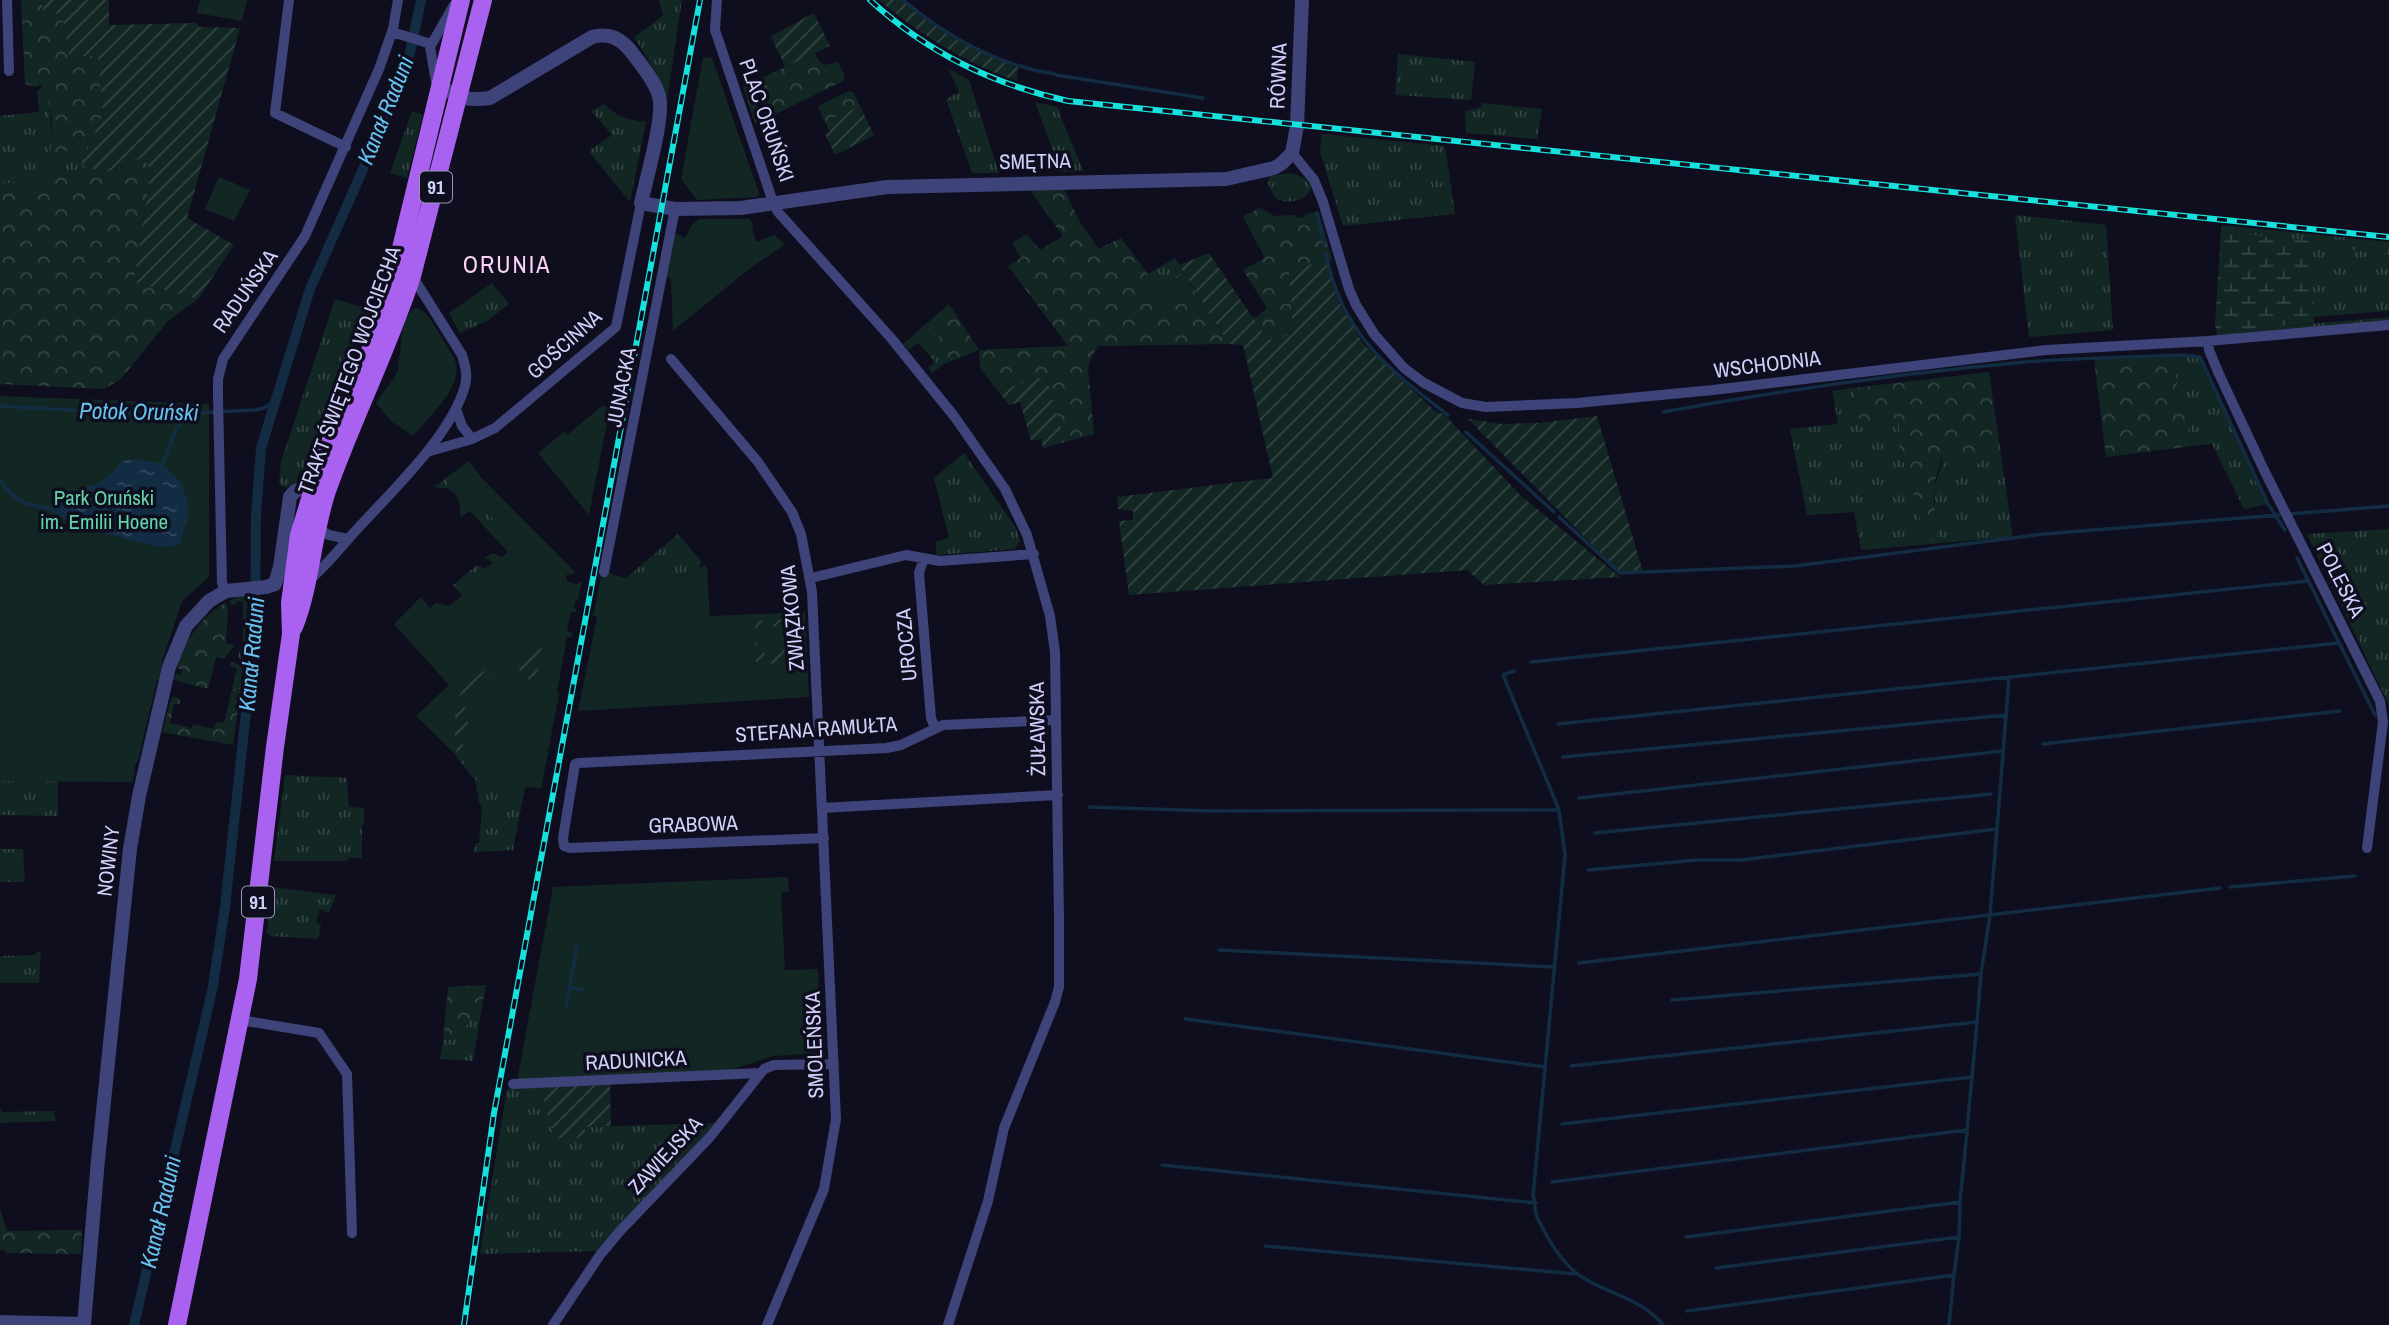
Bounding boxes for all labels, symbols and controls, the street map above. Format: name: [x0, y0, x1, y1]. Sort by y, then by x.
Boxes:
street label: RÓWNA: [1262, 42, 1294, 109]
water label: Kanał Raduni: [349, 51, 421, 169]
street label: PLAC ORUŃSKI: [732, 55, 802, 185]
street label: SMĘTNA: [999, 146, 1072, 176]
road number: 91: [420, 172, 452, 202]
street label: TRAKT ŚWIĘTEGO WOJCIECHA: [291, 242, 408, 498]
street label: RADUŃSKA: [206, 243, 285, 339]
district label: ORUNIA: [463, 248, 551, 280]
street label: GOŚCINNA: [520, 302, 608, 386]
street label: WSCHODNIA: [1712, 343, 1822, 385]
street label: JUNACKA: [599, 344, 643, 429]
water label: Potok Oruński: [79, 394, 200, 428]
park label: Park Oruński im. Emilii Hoene: [40, 483, 168, 536]
street label: POLESKA: [2310, 538, 2372, 623]
street label: ZWIĄZKOWA: [773, 564, 811, 672]
water label: Kanał Raduni: [231, 595, 271, 712]
street label: UROCZA: [888, 607, 924, 682]
street label: ŻUŁAWSKA: [1022, 681, 1052, 776]
street label: STEFANA RAMUŁTA: [734, 709, 898, 749]
street label: GRABOWA: [648, 808, 739, 840]
street label: NOWINY: [89, 824, 127, 898]
road number: 91: [242, 887, 274, 918]
street label: SMOLEŃSKA: [798, 990, 830, 1099]
street label: RADUNICKA: [585, 1043, 688, 1077]
street label: ZAWIEJSKA: [621, 1109, 709, 1200]
water label: Kanał Raduni: [132, 1152, 188, 1271]

